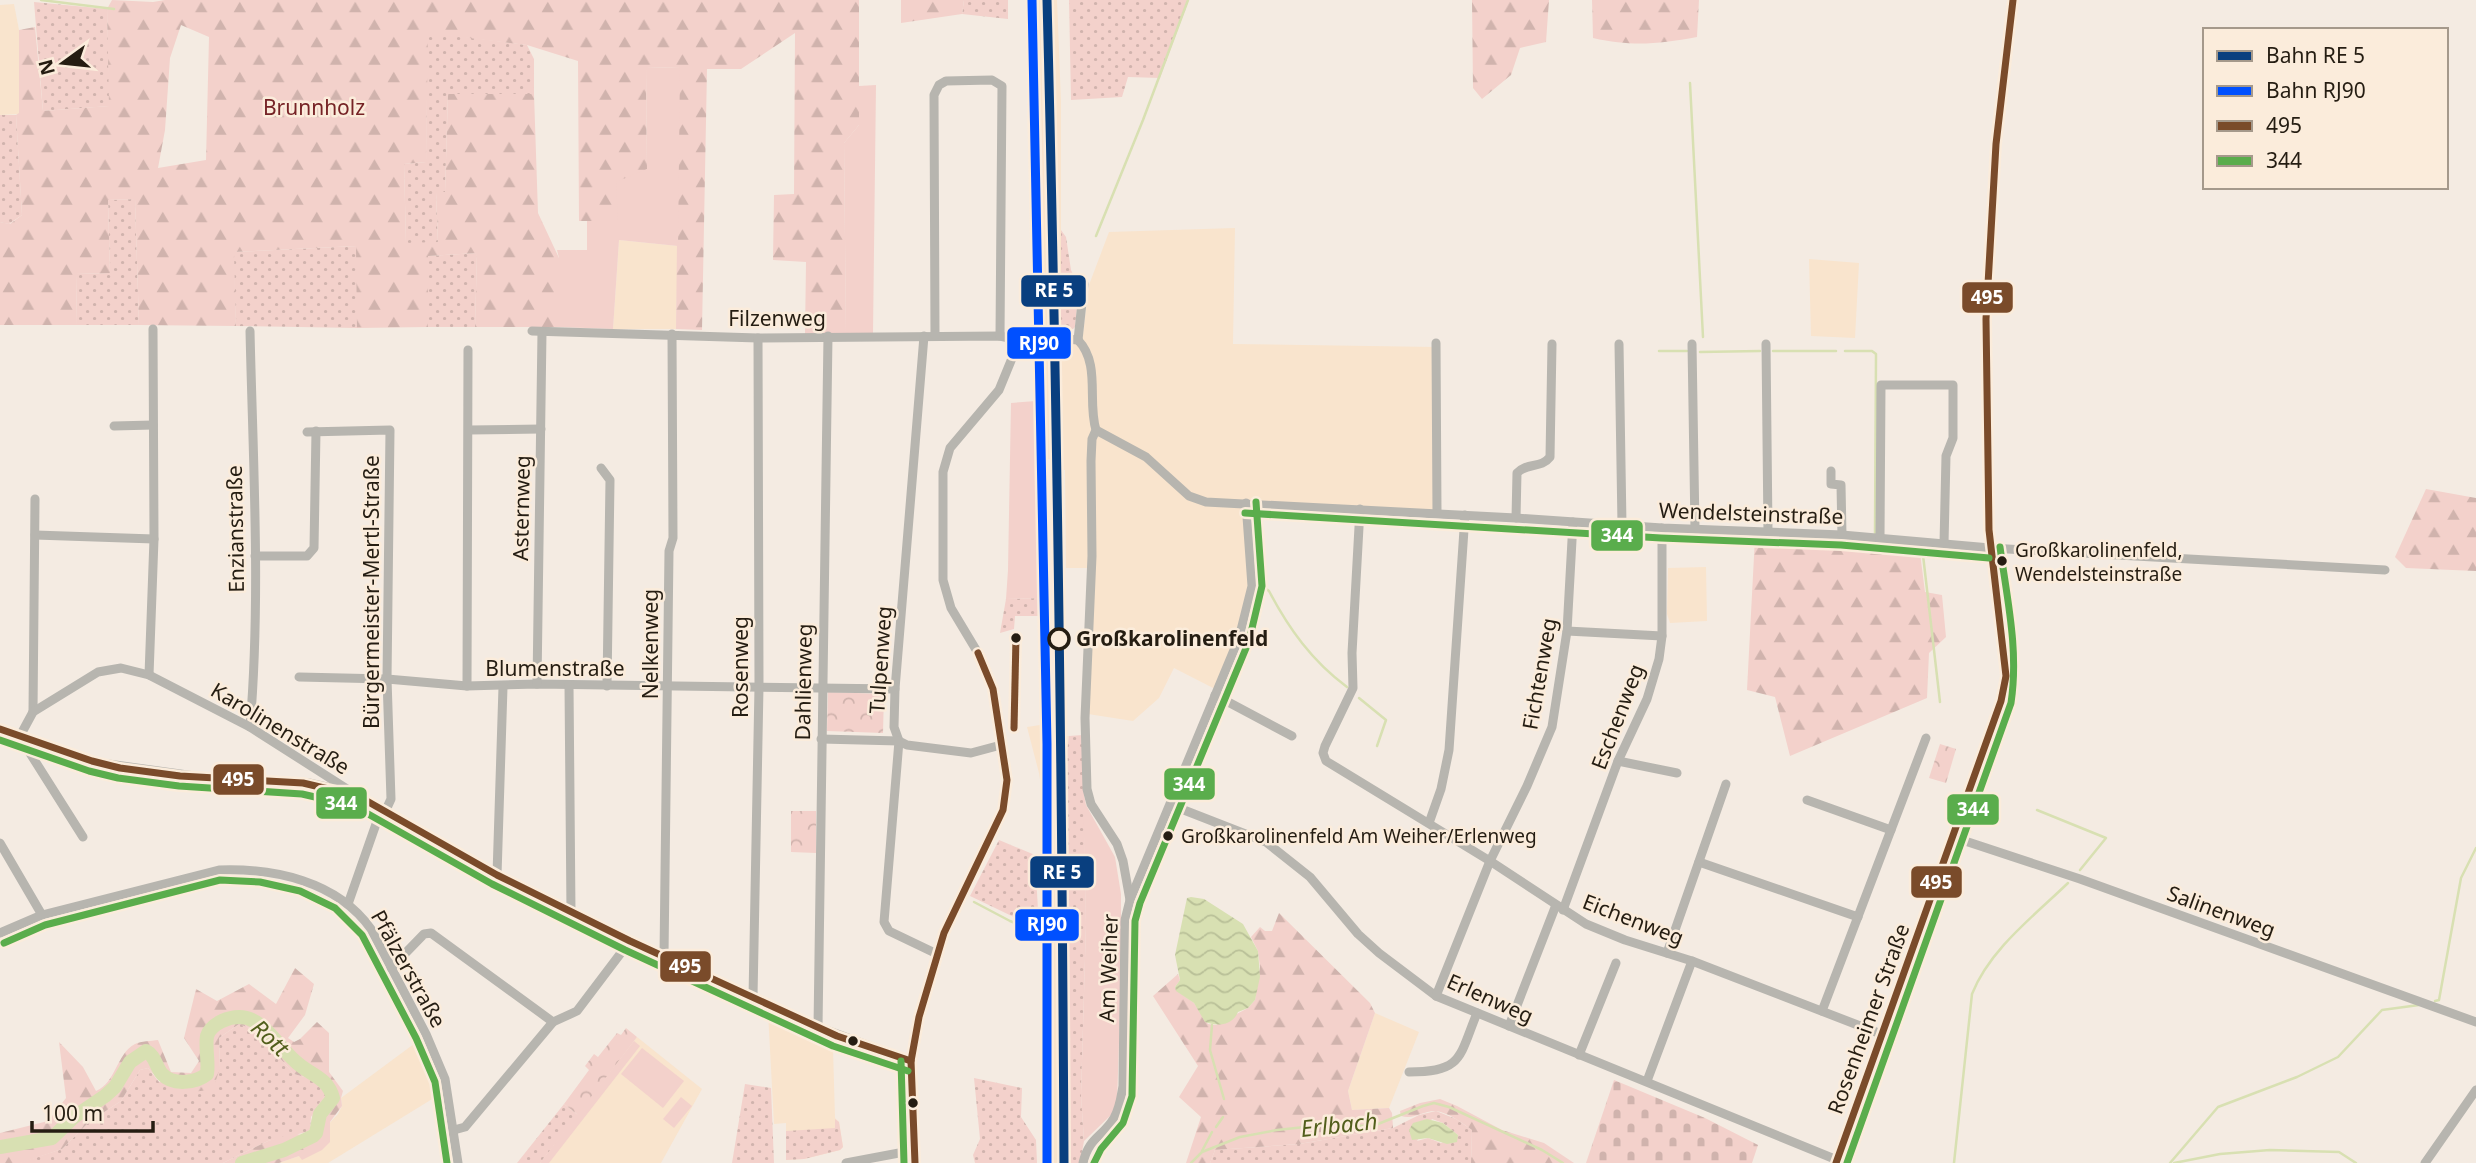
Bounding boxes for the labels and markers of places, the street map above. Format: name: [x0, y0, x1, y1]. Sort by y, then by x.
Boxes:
place label: Großkarolinenfeld, Wendelsteinstraße: [2015, 537, 2183, 587]
marker: Großkarolinenfeld, Wendelsteinstraße: [1995, 554, 2009, 568]
place label: Großkarolinenfeld: [1076, 624, 1268, 652]
marker: Großkarolinenfeld: [1048, 628, 1070, 650]
unlabelled marker: [1009, 631, 1023, 645]
place label: Großkarolinenfeld Am Weiher/Erlenweg: [1181, 823, 1537, 849]
marker: Großkarolinenfeld Am Weiher/Erlenweg: [1161, 829, 1175, 843]
unlabelled marker: [846, 1034, 860, 1048]
unlabelled marker: [906, 1096, 920, 1110]

